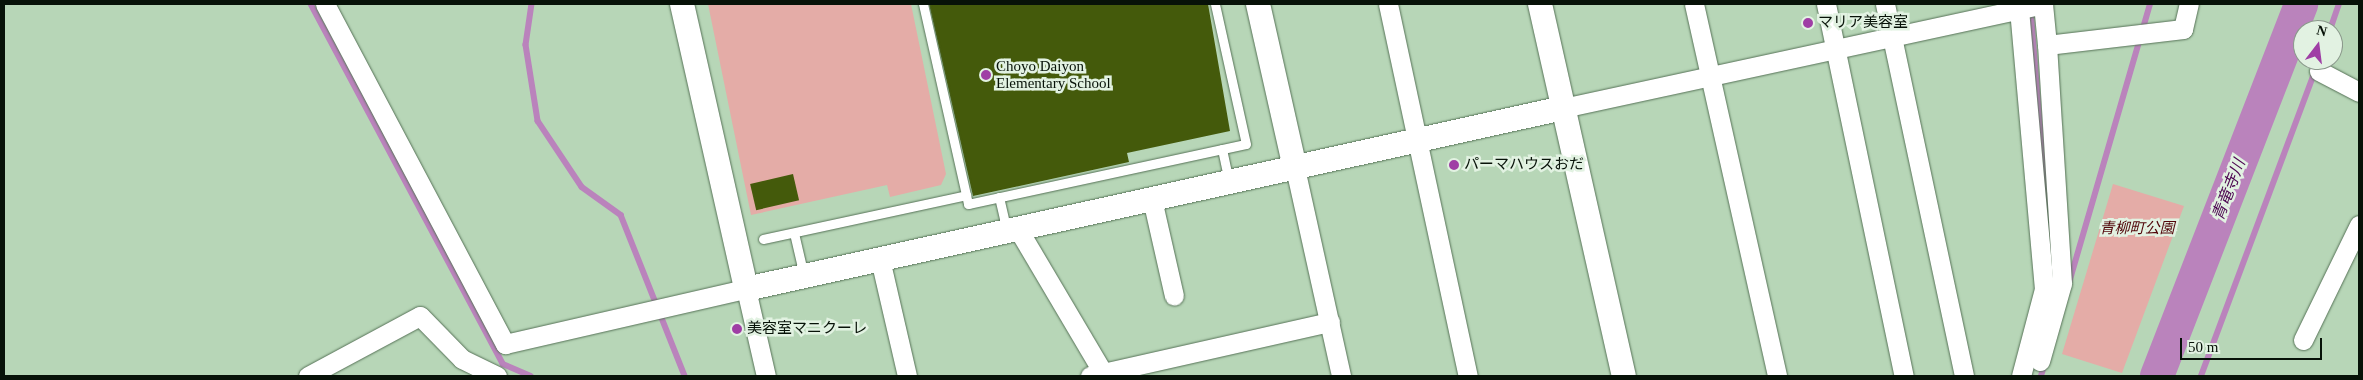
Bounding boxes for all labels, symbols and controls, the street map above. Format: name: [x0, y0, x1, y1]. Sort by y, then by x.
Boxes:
place label: マリア美容室: [1818, 14, 1908, 32]
marker: マリア美容室: [1802, 17, 1814, 29]
north arrow: [2293, 20, 2343, 70]
text: N: [2315, 22, 2329, 40]
place label: Choyo Daiyon Elementary School: [996, 57, 1111, 92]
marker: Choyo Daiyon Elementary School: [980, 69, 992, 81]
place label: パーマハウスおだ: [1464, 156, 1584, 174]
water label: 青竜寺川: [2209, 157, 2249, 223]
marker: パーマハウスおだ: [1448, 159, 1460, 171]
park label: 青柳町公園: [2100, 220, 2174, 238]
place label: 美容室マニクーレ: [747, 320, 867, 338]
marker: 美容室マニクーレ: [731, 323, 743, 335]
scale bar: [2183, 328, 2326, 360]
text: 50 m: [2188, 339, 2218, 355]

